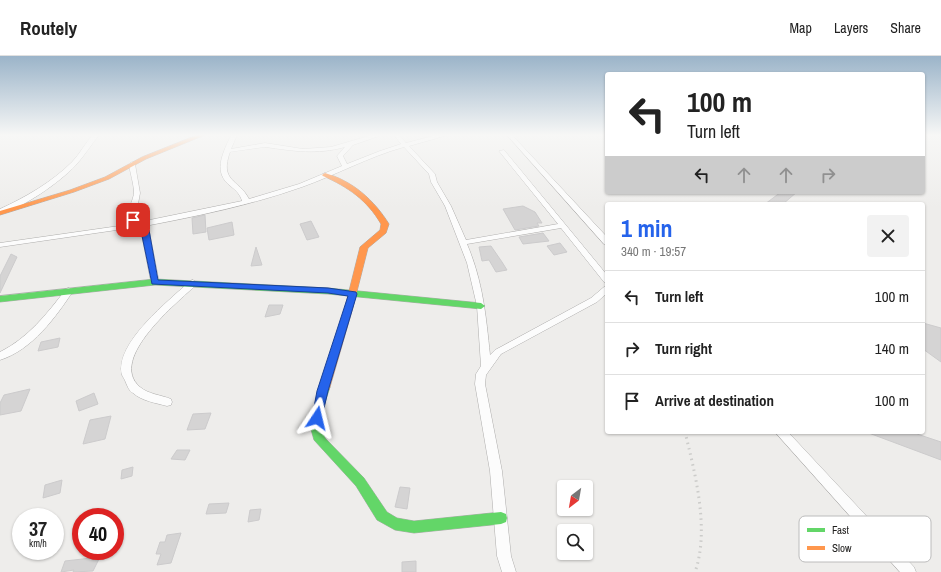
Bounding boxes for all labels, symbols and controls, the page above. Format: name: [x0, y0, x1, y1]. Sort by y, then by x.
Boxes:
text: Routely: [20, 15, 77, 41]
text: Map: [790, 19, 812, 37]
text: Layers: [834, 19, 868, 37]
text: Share: [890, 19, 921, 37]
text: 100 m: [687, 83, 752, 121]
icon: left: [621, 88, 673, 140]
text: Turn left: [687, 119, 740, 144]
icon: left: [691, 164, 713, 186]
icon: ahead: [733, 164, 755, 186]
icon: ahead: [775, 164, 797, 186]
icon: right: [817, 164, 839, 186]
pin: [116, 203, 150, 237]
icon: arrive: [122, 209, 144, 231]
text: 1 min: [621, 212, 672, 244]
button: close: [867, 215, 909, 257]
text: 340 m · 19:57: [621, 243, 686, 260]
icon: left: [621, 286, 643, 308]
text: Turn left: [655, 286, 703, 307]
text: 100 m: [875, 286, 909, 307]
icon: right: [621, 338, 643, 360]
text: Turn right: [655, 338, 712, 359]
text: 140 m: [875, 338, 909, 359]
icon: arrive: [621, 390, 643, 412]
text: Arrive at destination: [655, 390, 774, 411]
text: 100 m: [875, 390, 909, 411]
position arrow: [296, 397, 338, 439]
north arrow: [557, 480, 593, 516]
map controls: [557, 480, 593, 560]
speed limit sign: 40: [72, 508, 124, 560]
text: 37: [29, 515, 47, 542]
legend: [799, 516, 931, 562]
text: Fast: [832, 523, 850, 537]
button: search: [557, 524, 593, 560]
text: km/h: [29, 537, 47, 550]
text: Slow: [832, 541, 852, 555]

